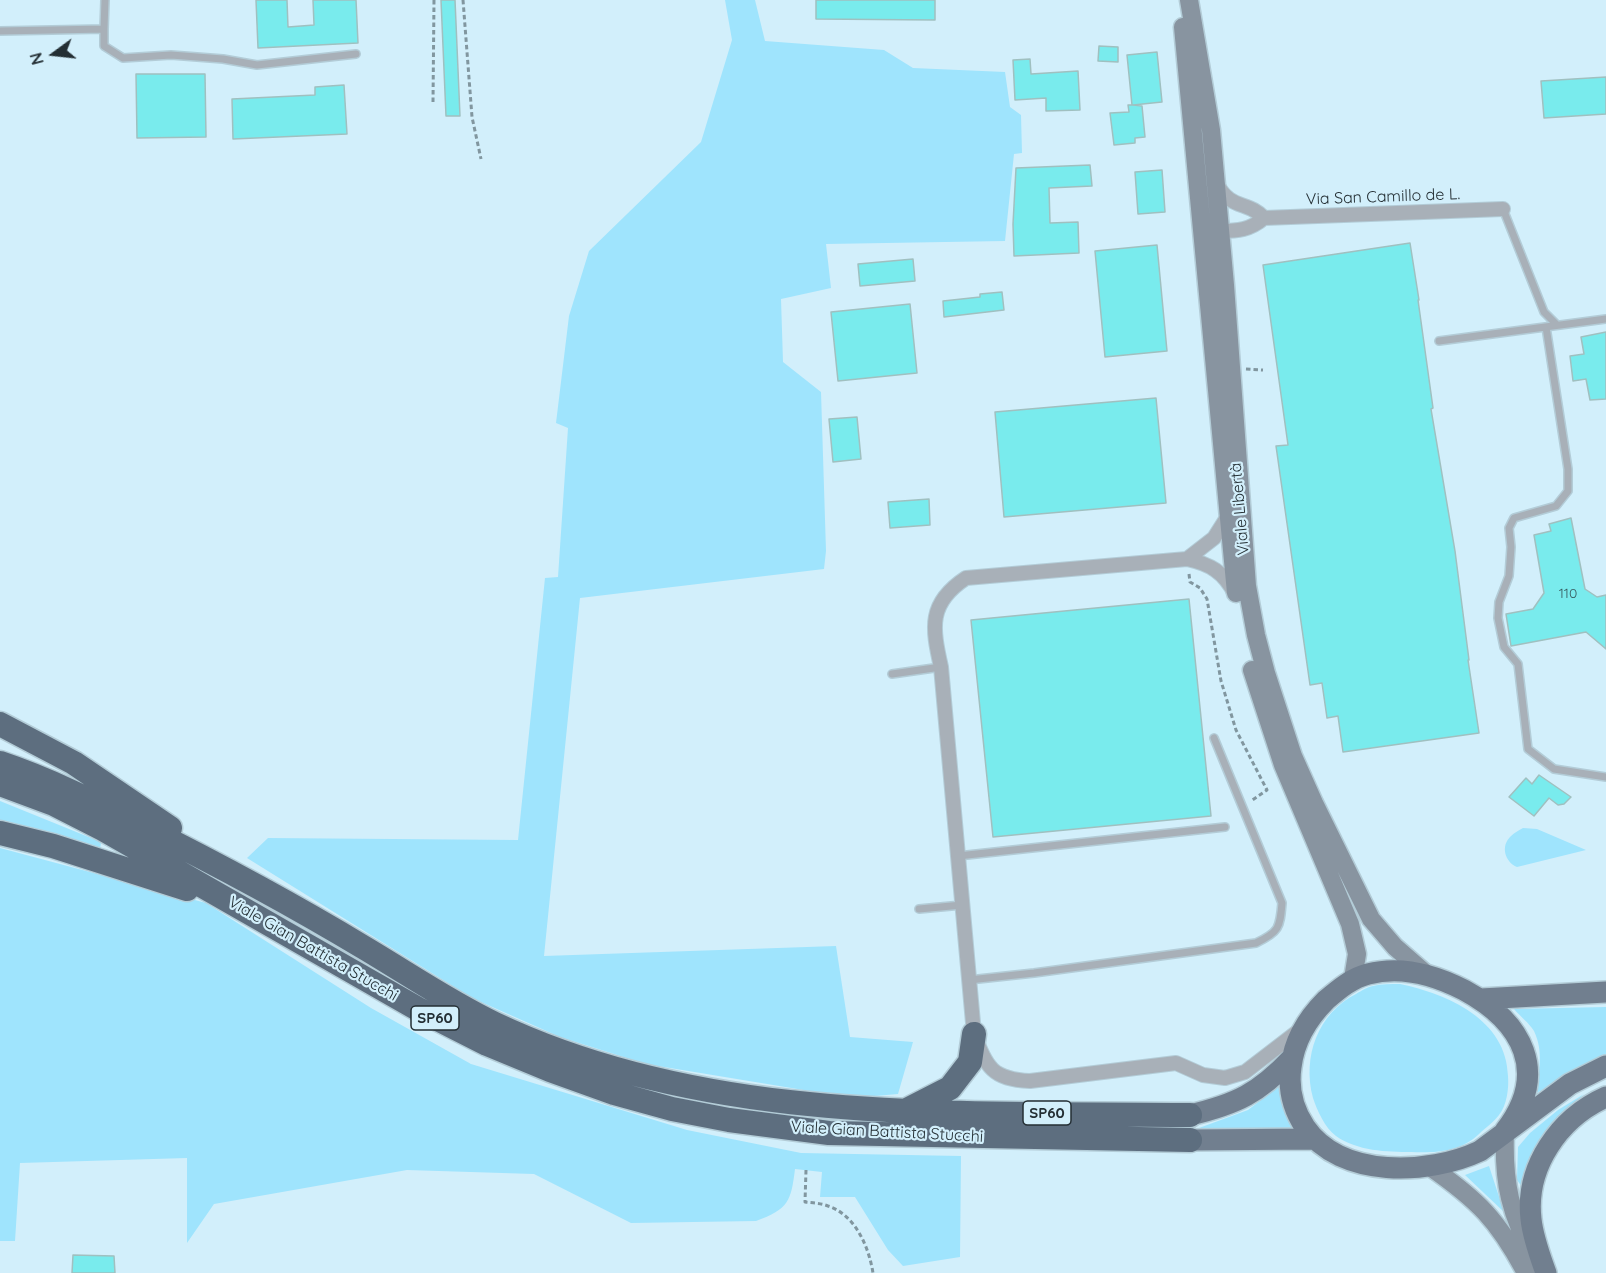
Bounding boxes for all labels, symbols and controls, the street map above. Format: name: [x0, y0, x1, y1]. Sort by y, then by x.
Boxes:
north arrow: [24, 24, 84, 84]
text: N: [25, 50, 48, 67]
street label: Via San Camillo de L.: [1306, 185, 1460, 209]
street label: Viale Libertà: [1226, 462, 1254, 556]
house number: 110: [1559, 586, 1577, 602]
street label: Viale Gian Battista Stucchi: [225, 893, 401, 1005]
road number: SP60: [411, 1006, 459, 1030]
road number: SP60: [1023, 1101, 1071, 1125]
street label: Viale Gian Battista Stucchi: [790, 1117, 984, 1147]

